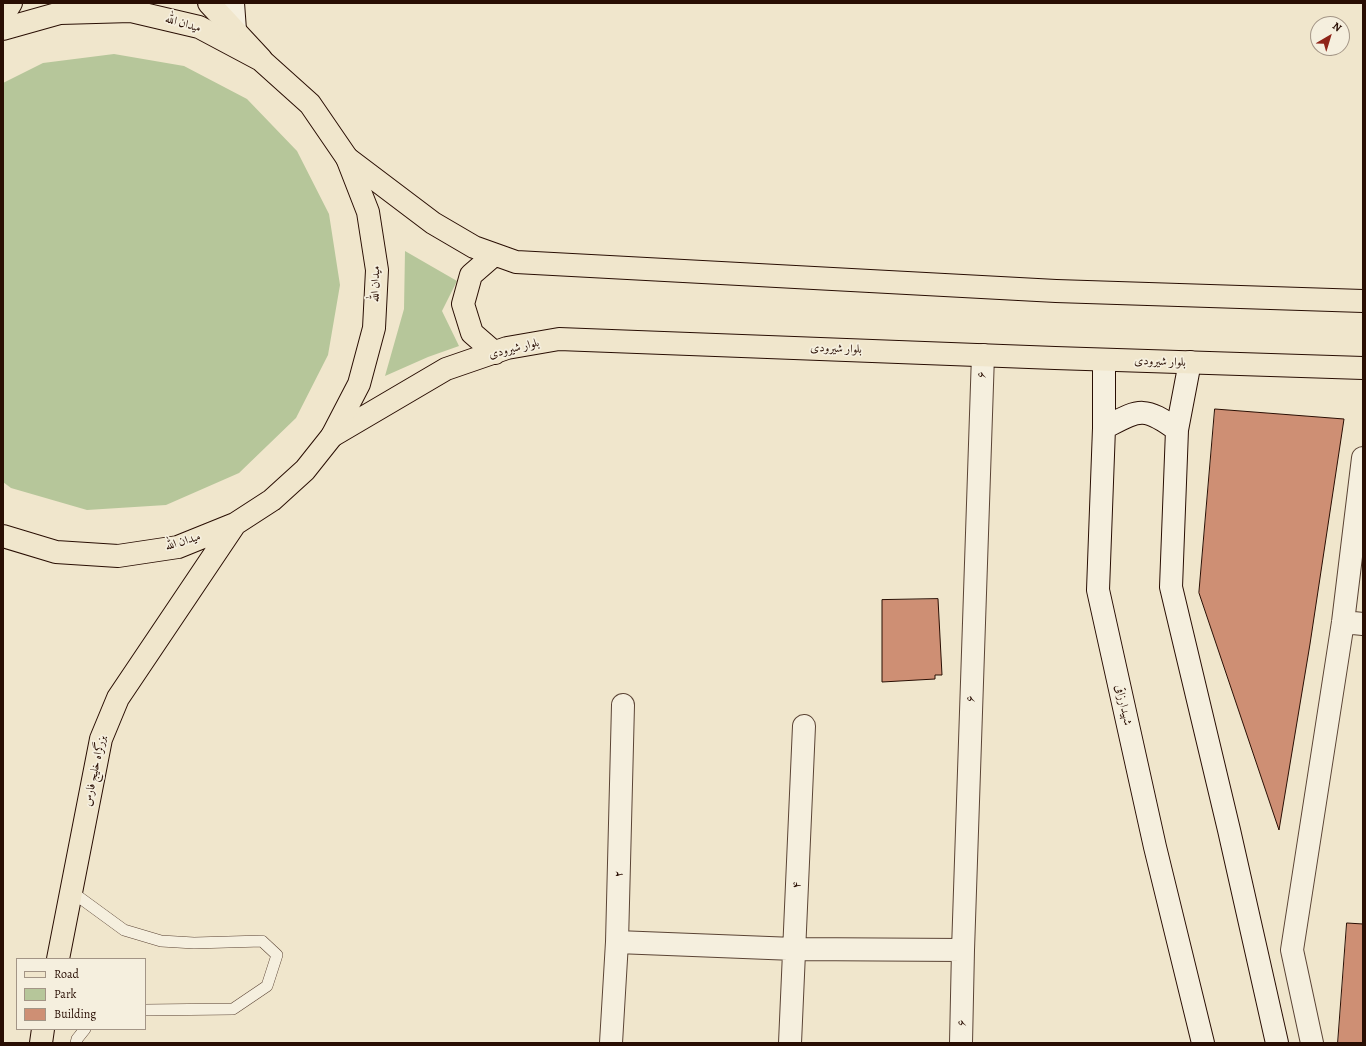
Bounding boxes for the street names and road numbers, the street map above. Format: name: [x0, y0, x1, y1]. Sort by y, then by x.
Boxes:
street label: میدان الله: [163, 12, 203, 36]
street label: میدان الله: [368, 266, 384, 302]
street label: بلوار شیرودی: [487, 336, 541, 362]
street label: بلوار شیرودی: [810, 341, 862, 357]
street label: بلوار شیرودی: [1134, 354, 1186, 370]
street label: ۶: [975, 371, 989, 379]
street label: میدان الله: [163, 530, 203, 554]
street label: شهیدارزاقی: [1111, 683, 1135, 727]
street label: ۶: [964, 695, 978, 703]
street label: بزرگراه خلیج فارس: [80, 734, 110, 808]
street label: ۲: [612, 870, 626, 878]
street label: ۴: [790, 881, 804, 889]
street label: ۶: [955, 1019, 969, 1027]

